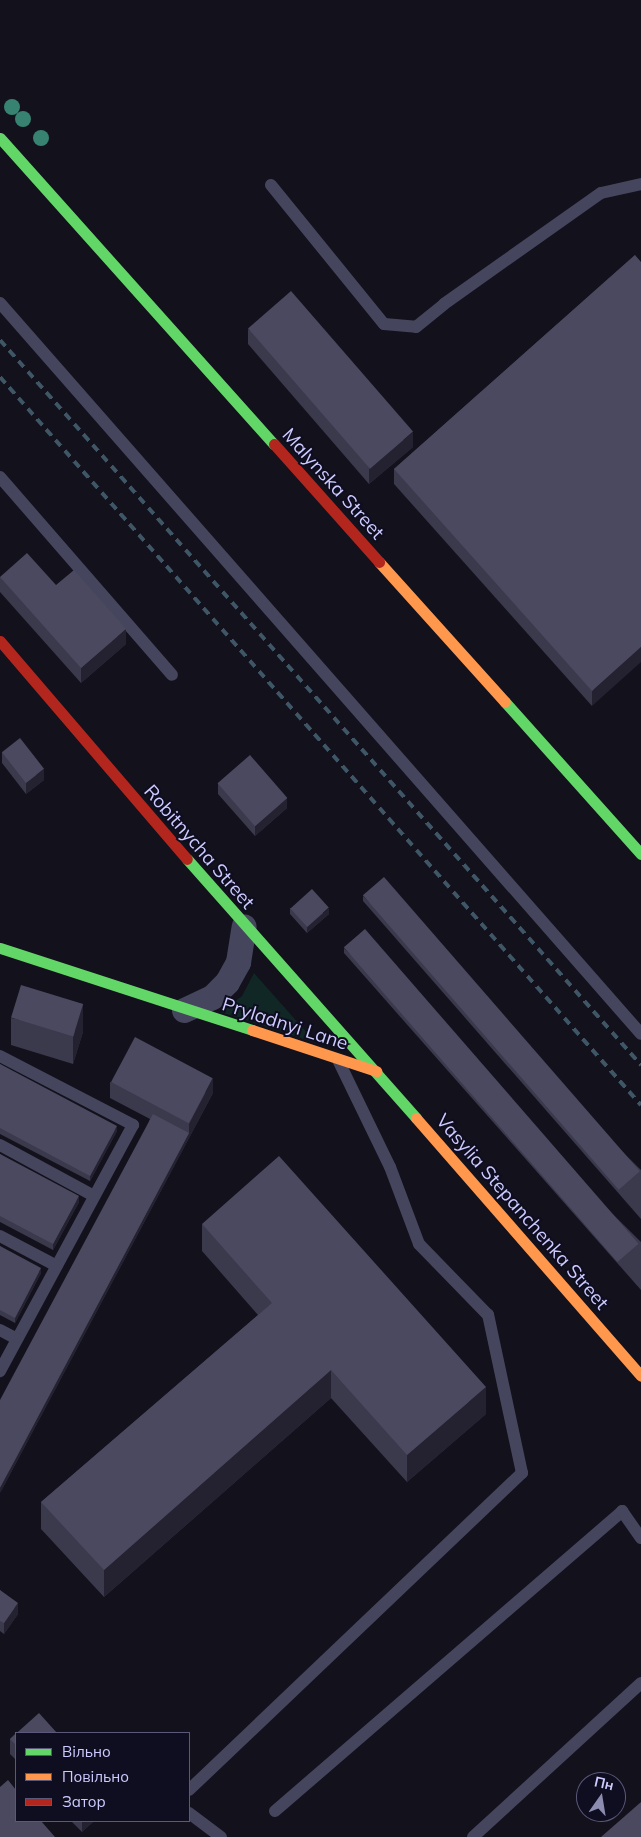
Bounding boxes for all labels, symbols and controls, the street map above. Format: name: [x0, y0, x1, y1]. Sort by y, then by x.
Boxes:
street label: Malynska Street: [277, 424, 389, 544]
street label: Robitnycha Street: [139, 780, 259, 914]
street label: Pryladnyi Lane: [219, 993, 351, 1055]
street label: Vasylia Stepanchenka Street: [431, 1110, 613, 1314]
legend: [15, 1732, 190, 1822]
text: Вільно: [62, 1742, 111, 1761]
text: Повільно: [62, 1767, 129, 1786]
north arrow: [576, 1772, 626, 1822]
text: Пн: [593, 1772, 616, 1794]
text: Затор: [62, 1792, 106, 1811]

